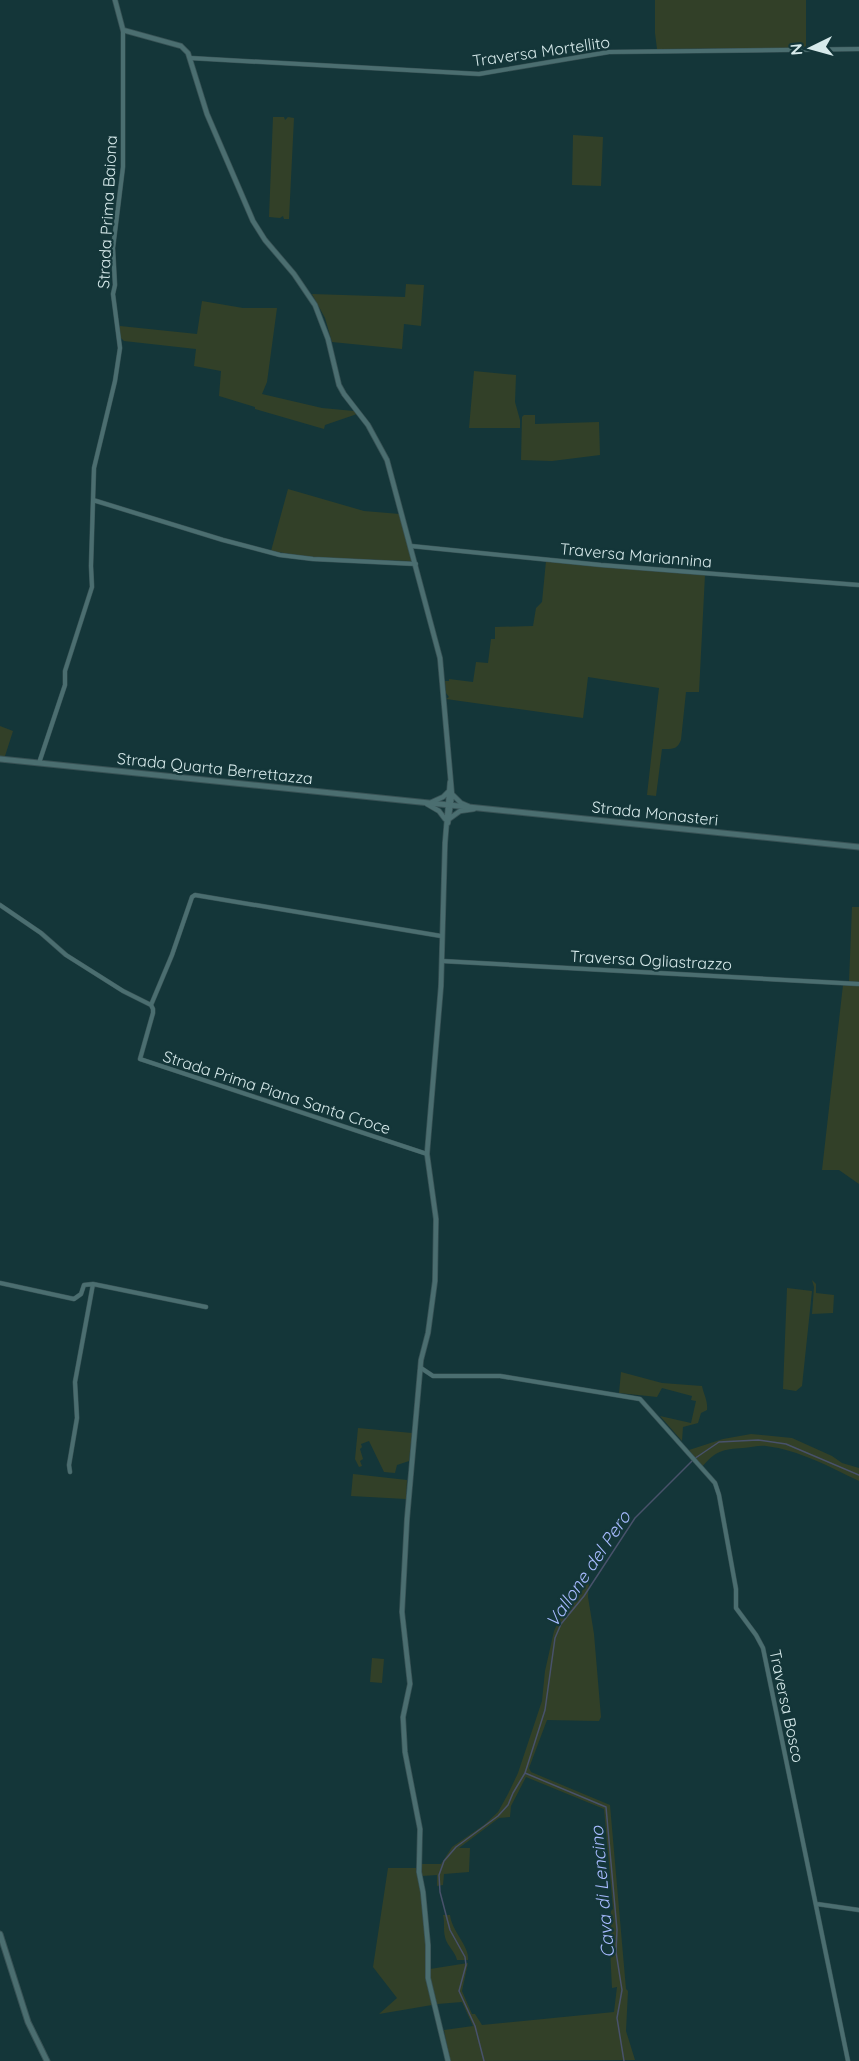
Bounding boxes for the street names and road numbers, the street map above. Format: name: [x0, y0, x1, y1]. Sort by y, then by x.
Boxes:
street label: Traversa Mortellito: [471, 31, 611, 71]
street label: Strada Prima Baiona: [93, 135, 121, 289]
street label: Traversa Mariannina: [559, 538, 713, 572]
street label: Strada Quarta Berrettazza: [116, 748, 314, 788]
street label: Strada Monasteri: [591, 796, 719, 830]
street label: Traversa Ogliastrazzo: [570, 946, 732, 974]
street label: Strada Prima Piana Santa Croce: [161, 1046, 393, 1138]
street label: Traversa Bosco: [765, 1648, 809, 1764]

